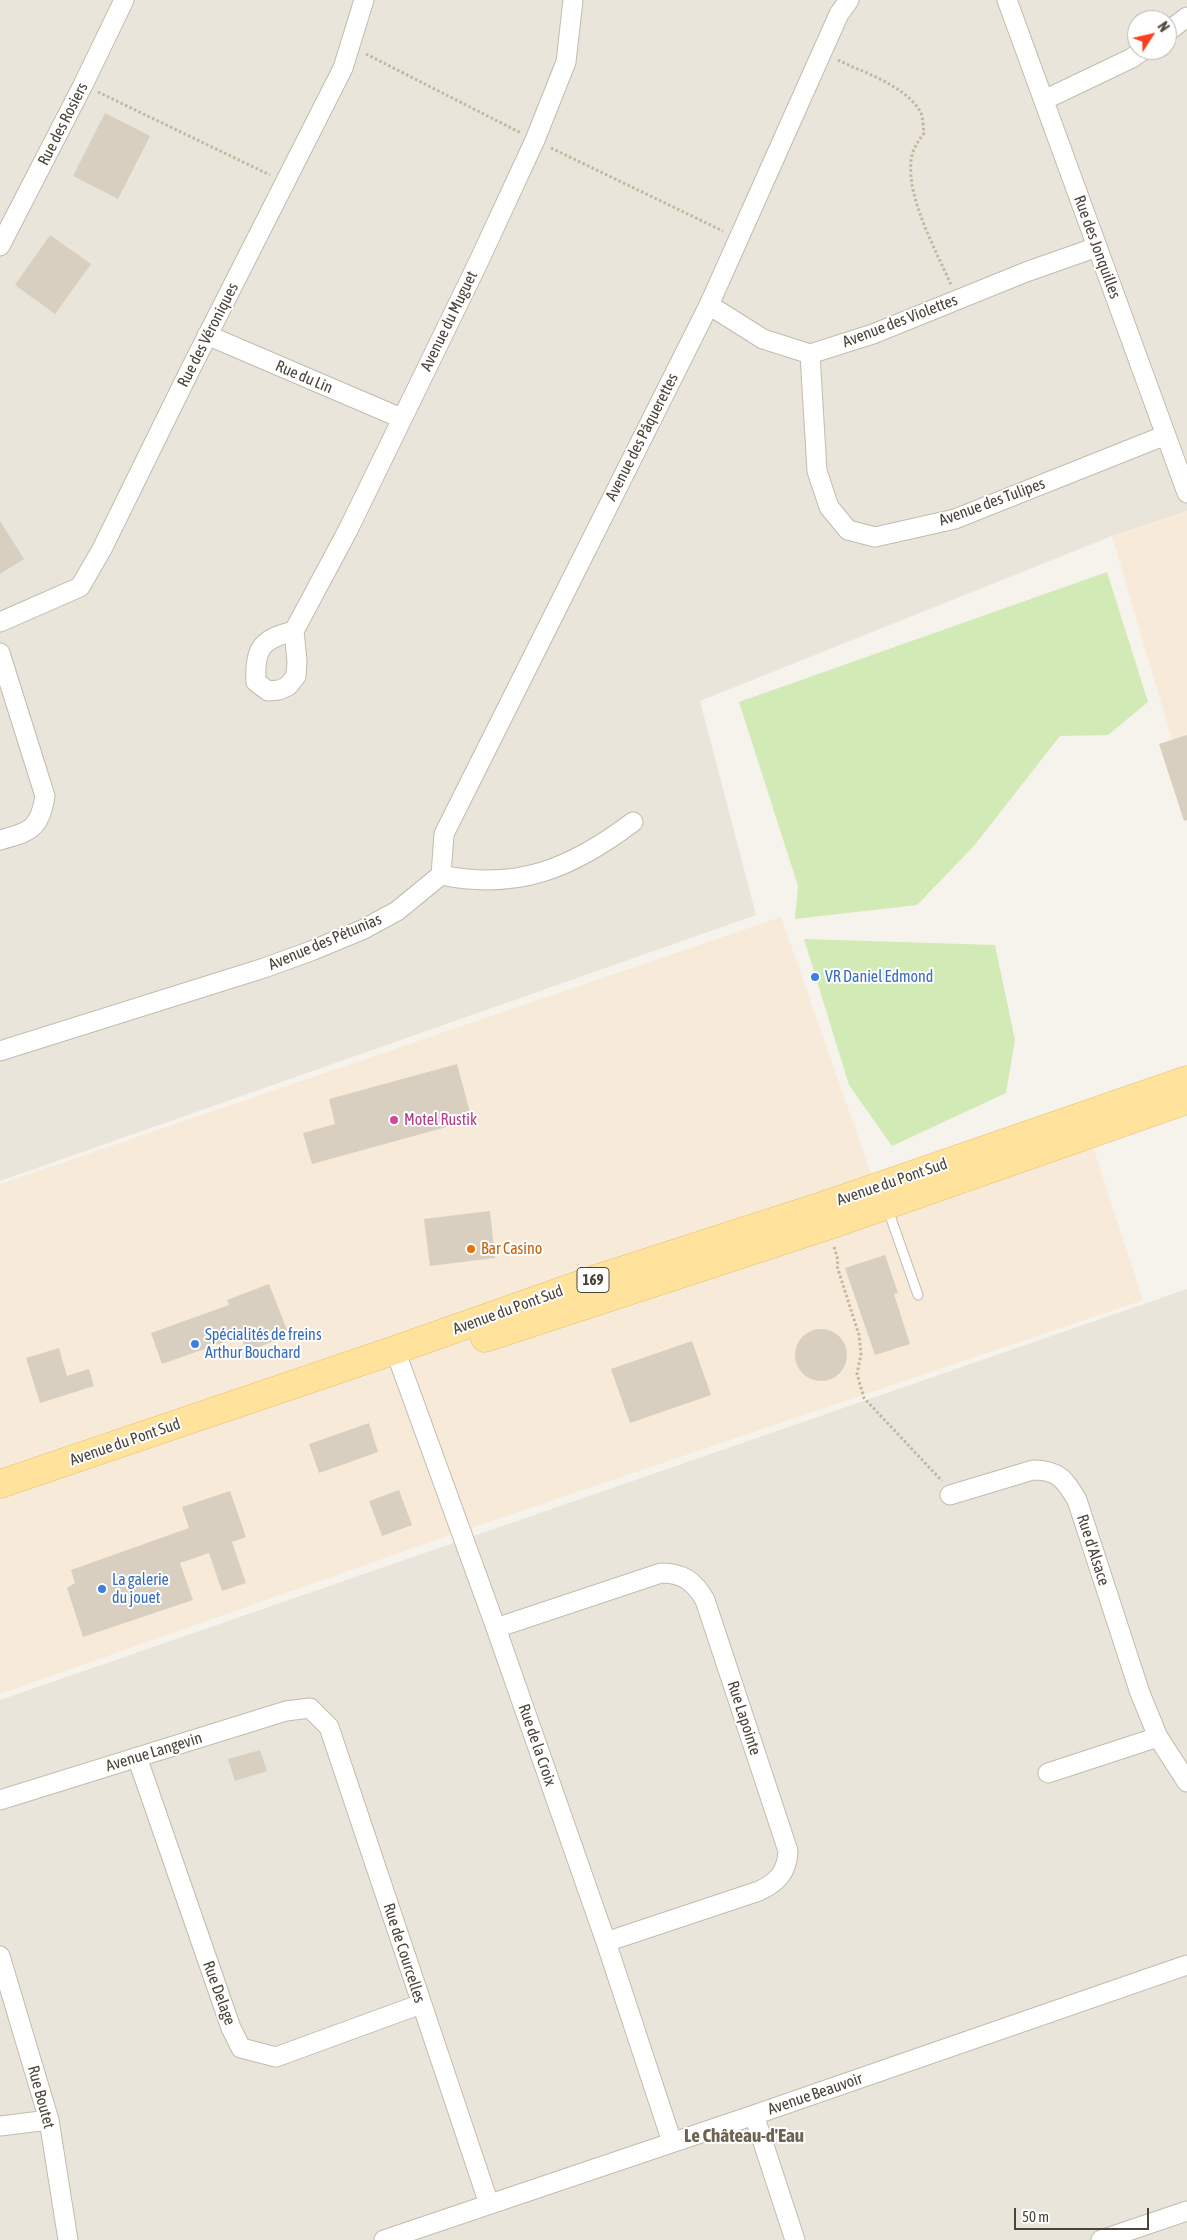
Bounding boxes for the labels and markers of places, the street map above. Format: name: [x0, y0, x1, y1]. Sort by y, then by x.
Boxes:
place label: VR Daniel Edmond: [825, 967, 933, 987]
marker: VR Daniel Edmond: [809, 971, 821, 983]
place label: Motel Rustik: [404, 1110, 477, 1130]
marker: Motel Rustik: [388, 1114, 400, 1126]
place label: Bar Casino: [481, 1239, 542, 1259]
marker: Bar Casino: [465, 1243, 477, 1255]
place label: Spécialités de freins Arthur Bouchard: [205, 1325, 322, 1363]
marker: Spécialités de freins Arthur Bouchard: [189, 1338, 201, 1350]
place label: La galerie du jouet: [112, 1570, 169, 1608]
marker: La galerie du jouet: [96, 1583, 108, 1595]

